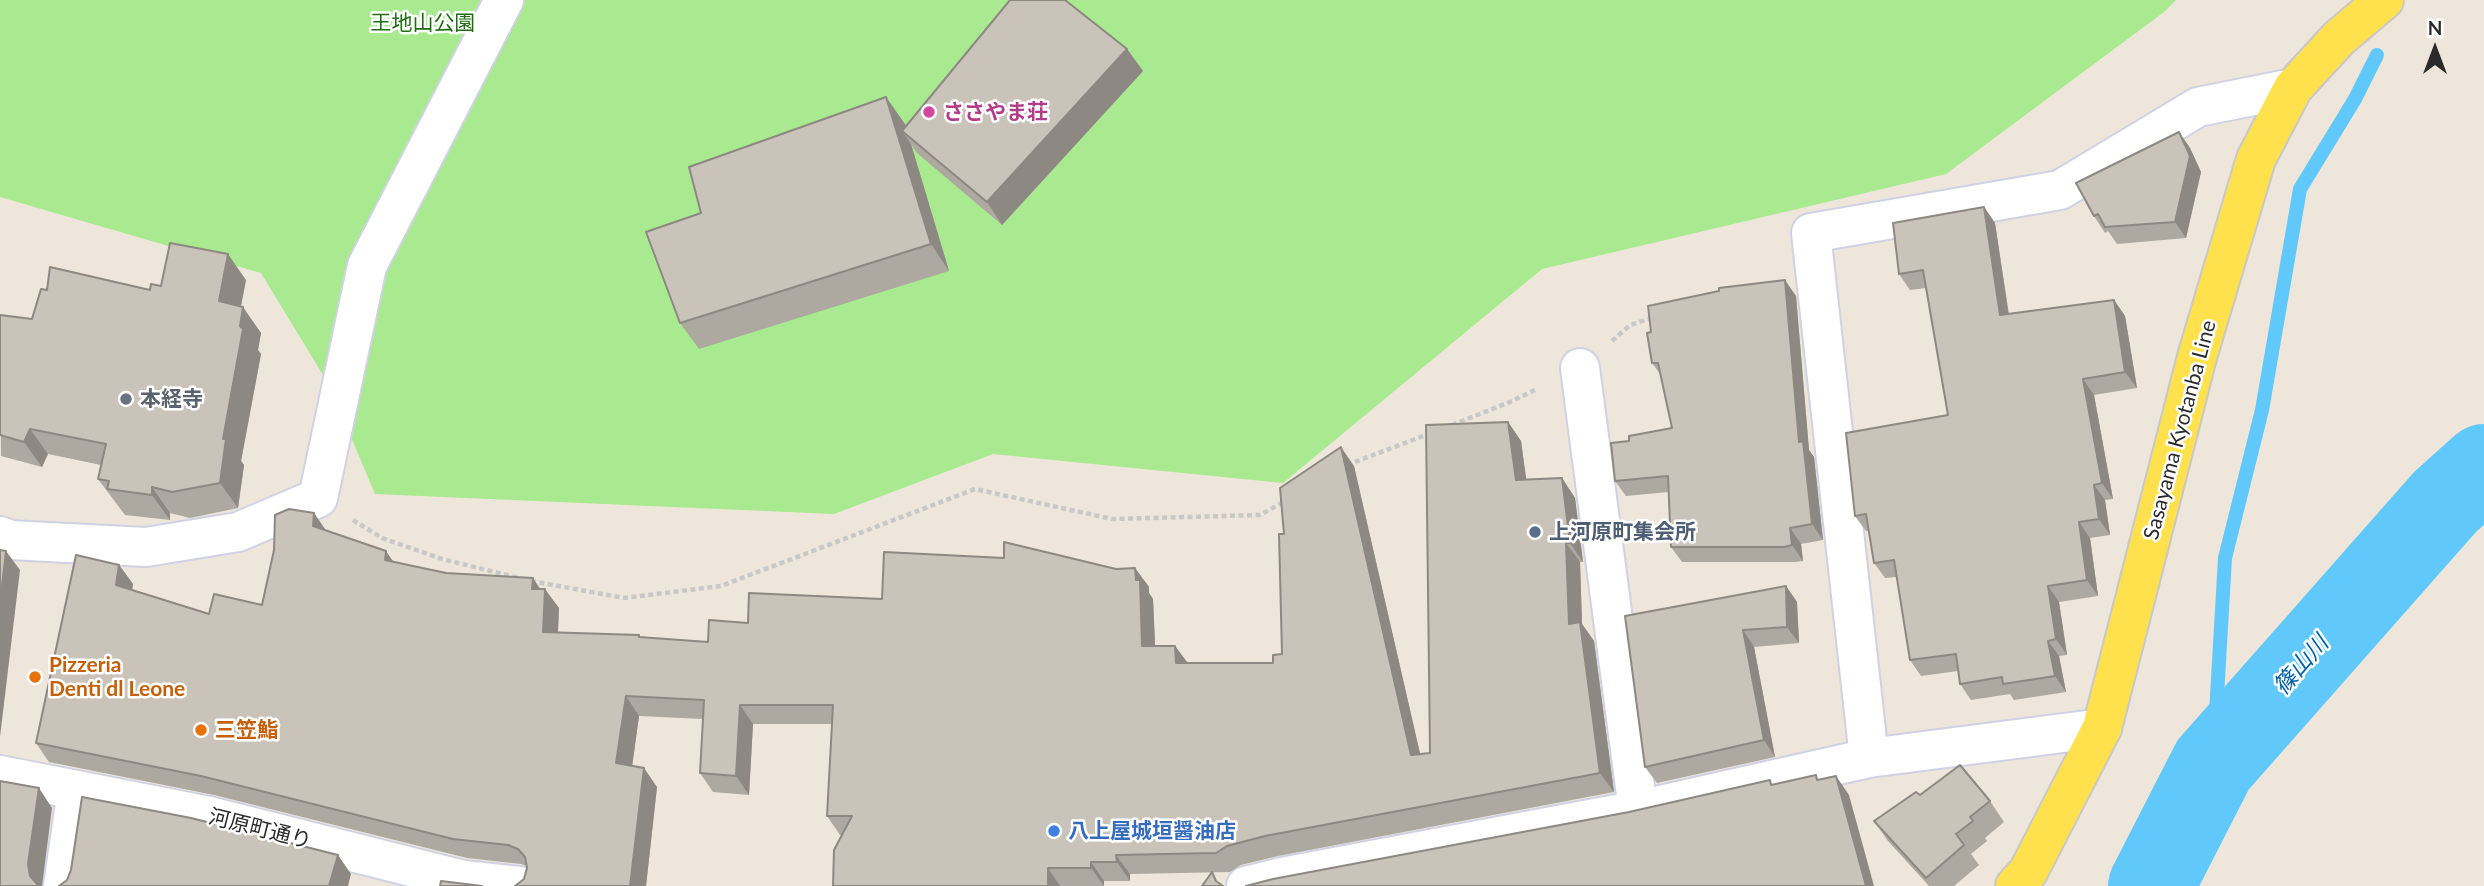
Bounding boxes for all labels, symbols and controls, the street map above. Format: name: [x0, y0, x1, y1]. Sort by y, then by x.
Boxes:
park label: 王地山公園: [371, 10, 475, 36]
north arrow: [2400, 14, 2470, 84]
text: N: [2428, 16, 2442, 39]
place label: ささやま荘: [943, 99, 1048, 125]
marker: ささやま荘: [921, 104, 937, 120]
street label: Sasayama Kyotanba Line: [2139, 318, 2221, 542]
place label: 本経寺: [140, 386, 203, 412]
marker: 本経寺: [118, 391, 134, 407]
place label: 上河原町集会所: [1549, 519, 1696, 545]
marker: 上河原町集会所: [1527, 524, 1543, 540]
water label: 篠山川: [2268, 630, 2334, 700]
place label: Pizzeria Denti dl Leone: [49, 652, 185, 702]
marker: Pizzeria Denti dl Leone: [27, 669, 43, 685]
place label: 三笠鮨: [215, 717, 278, 743]
marker: 三笠鮨: [193, 722, 209, 738]
street label: 河原町通り: [206, 804, 314, 854]
place label: 八上屋城垣醤油店: [1068, 818, 1236, 844]
marker: 八上屋城垣醤油店: [1046, 823, 1062, 839]

